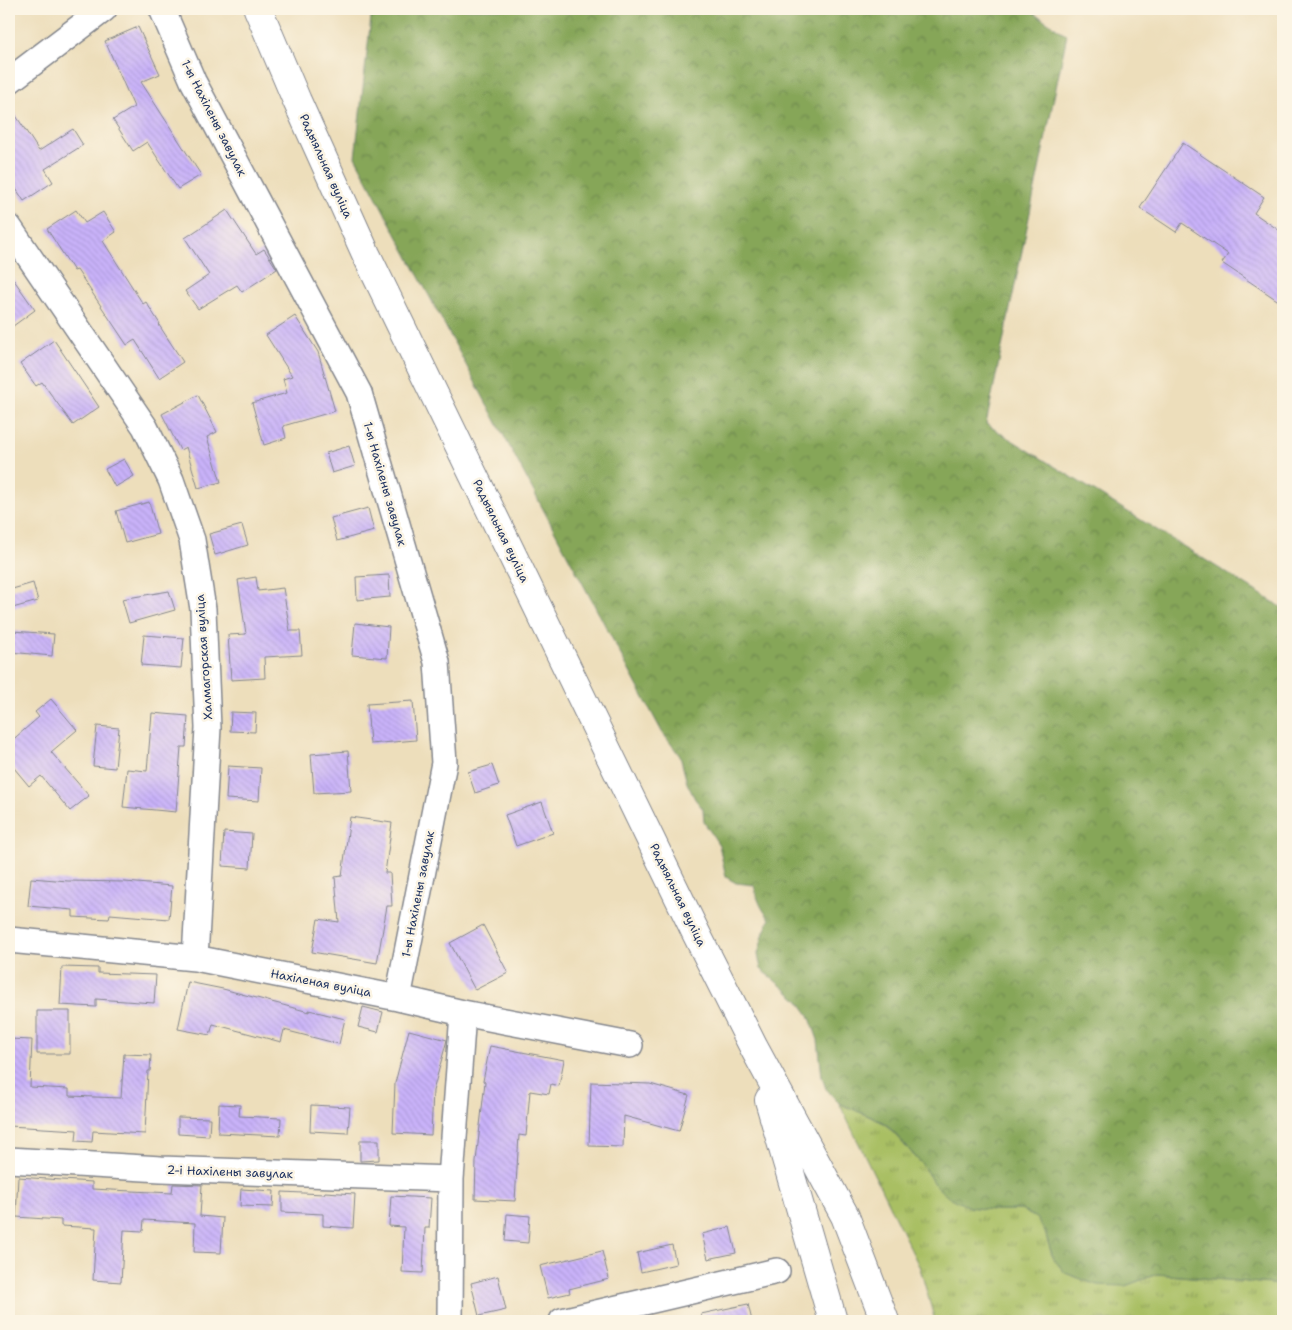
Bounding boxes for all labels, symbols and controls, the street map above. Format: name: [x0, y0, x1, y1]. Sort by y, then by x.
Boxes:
street label: 1-ы Нахілены завулак: [178, 57, 251, 179]
street label: Радыяльная вуліца: [296, 111, 356, 221]
street label: 1-ы Нахілены завулак: [360, 420, 411, 549]
street label: Радыяльная вуліца: [469, 477, 533, 586]
street label: Халмагорская вуліца: [192, 593, 216, 720]
street label: 1-ы Нахілены завулак: [398, 829, 438, 959]
street label: Радыяльная вуліца: [646, 841, 710, 950]
street label: Нахіленая вуліца: [269, 965, 373, 1001]
street label: 2-і Нахілены завулак: [167, 1162, 294, 1182]

